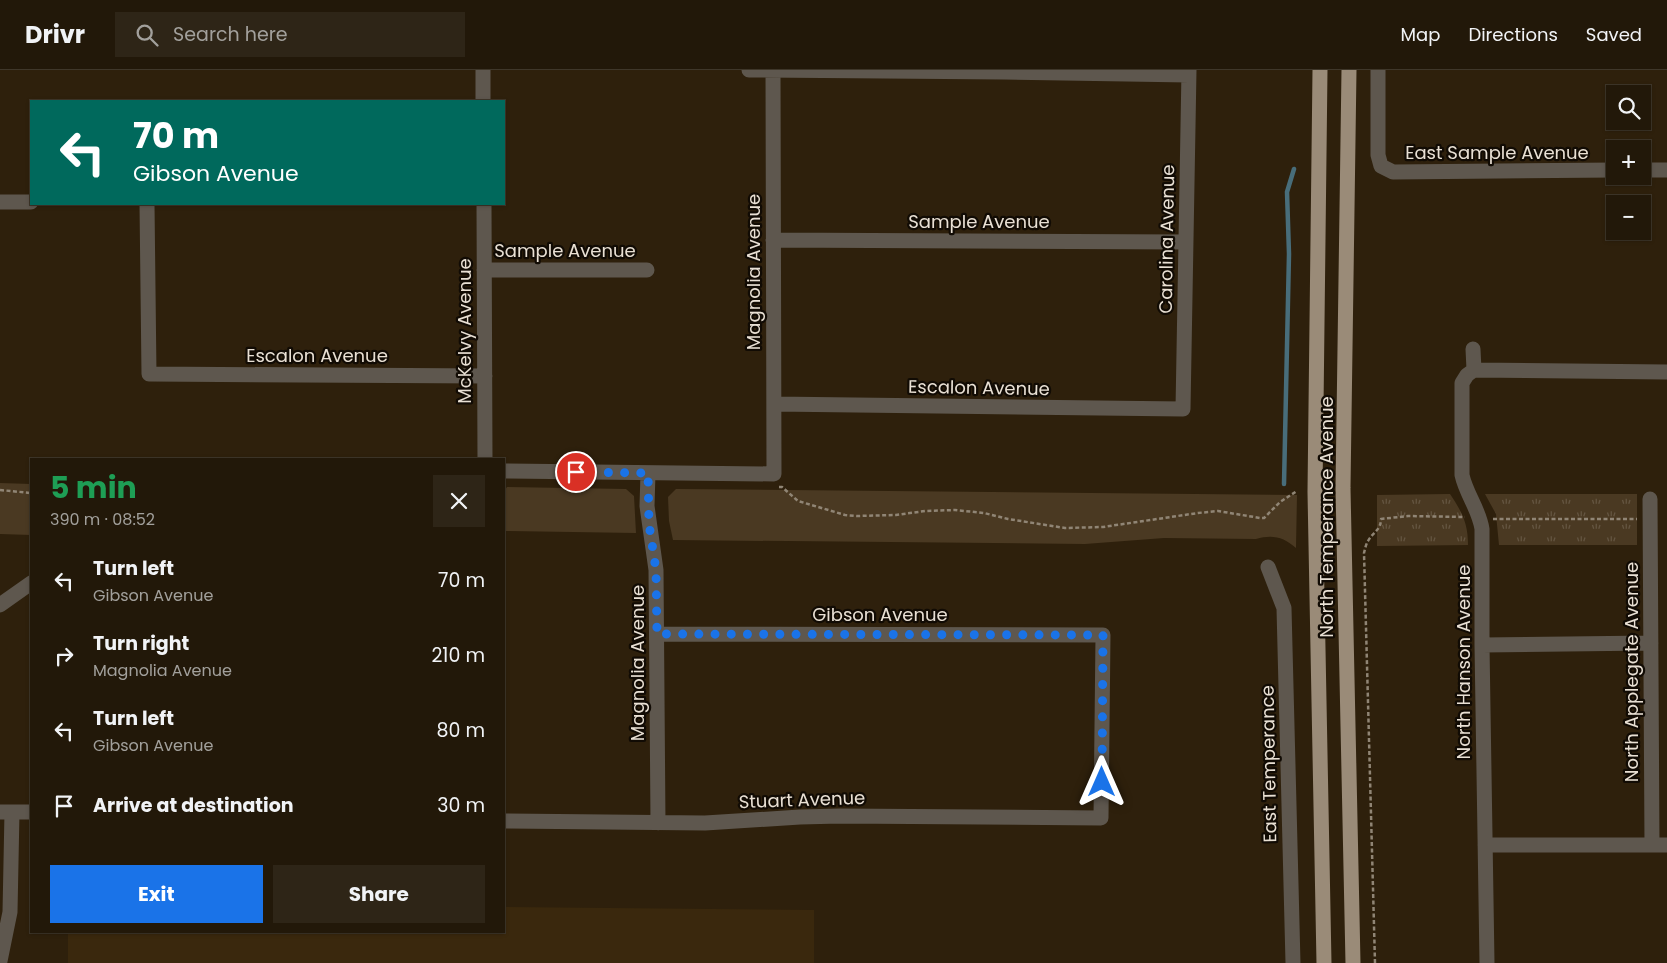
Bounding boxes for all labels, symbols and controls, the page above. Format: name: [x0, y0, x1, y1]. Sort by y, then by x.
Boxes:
search box: [115, 12, 465, 57]
text: Drivr: [25, 18, 85, 51]
icon: search: [133, 21, 161, 49]
text: Search here: [173, 21, 288, 48]
text: Map: [1401, 22, 1440, 47]
text: Directions: [1468, 22, 1558, 47]
text: Saved: [1586, 22, 1642, 47]
map controls: [1606, 85, 1651, 240]
button: search: [1606, 85, 1651, 130]
text: 70 m: [133, 111, 219, 160]
icon: left: [50, 120, 115, 185]
street label: East Sample Avenue: [1405, 140, 1589, 165]
button: +: [1606, 140, 1651, 185]
text: Gibson Avenue: [133, 158, 299, 189]
street label: Carolina Avenue: [1153, 164, 1180, 314]
street label: Magnolia Avenue: [741, 194, 766, 350]
button: −: [1606, 195, 1651, 240]
street label: Sample Avenue: [908, 209, 1050, 234]
street label: Sample Avenue: [494, 238, 636, 263]
street label: McKelvy Avenue: [452, 258, 477, 404]
street label: Escalon Avenue: [246, 343, 388, 368]
street label: Escalon Avenue: [908, 374, 1050, 401]
street label: North Temperance Avenue: [1314, 396, 1339, 638]
pin: [555, 451, 597, 493]
icon: arrive: [562, 458, 590, 486]
text: 5 min: [50, 466, 137, 509]
button: close: [433, 475, 485, 527]
text: 390 m · 08:52: [50, 508, 155, 531]
text: Turn left: [93, 555, 174, 582]
street label: North Applegate Avenue: [1619, 562, 1644, 782]
street label: North Hanson Avenue: [1451, 565, 1476, 759]
icon: left: [50, 567, 78, 595]
text: 70 m: [438, 567, 485, 594]
text: Gibson Avenue: [93, 584, 213, 607]
street label: Magnolia Avenue: [625, 585, 650, 741]
street label: Gibson Avenue: [812, 602, 948, 627]
text: Turn right: [93, 630, 189, 657]
icon: right: [50, 642, 78, 670]
text: 210 m: [431, 642, 485, 669]
text: Magnolia Avenue: [93, 659, 232, 682]
street label: East Temperance: [1255, 685, 1282, 843]
text: Turn left: [93, 705, 174, 732]
icon: left: [50, 717, 78, 745]
text: 80 m: [436, 717, 485, 744]
text: Gibson Avenue: [93, 734, 213, 757]
position arrow: [1075, 755, 1127, 807]
street label: Stuart Avenue: [738, 785, 866, 814]
icon: arrive: [50, 792, 78, 820]
text: Arrive at destination: [93, 792, 294, 819]
text: 30 m: [437, 792, 485, 819]
button: Exit: [50, 865, 263, 923]
button: Share: [273, 865, 485, 923]

